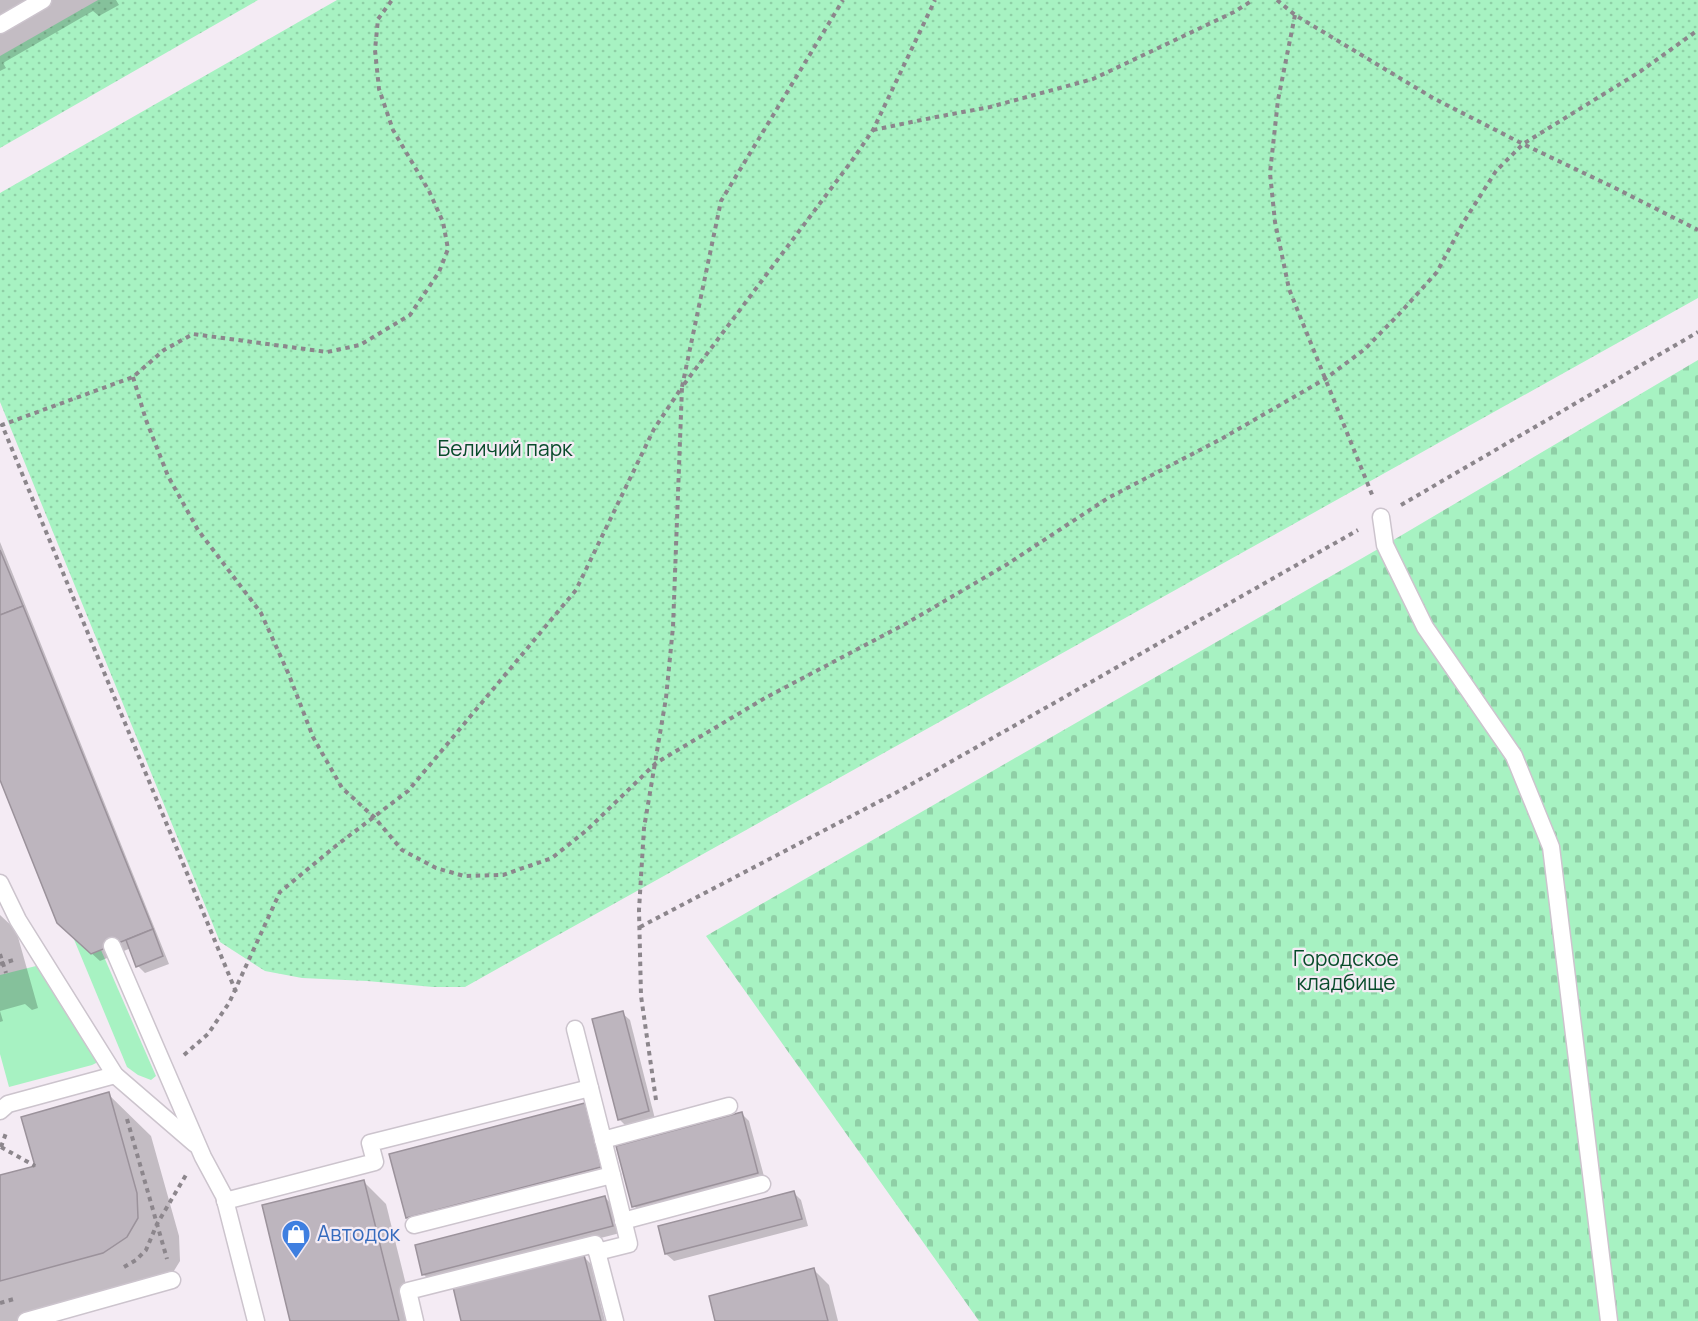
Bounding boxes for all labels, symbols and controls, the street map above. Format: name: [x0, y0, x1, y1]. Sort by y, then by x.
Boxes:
park label: Беличий парк: [438, 434, 573, 462]
park label: Городское кладбище: [1293, 944, 1399, 996]
shop icon: Автодок: [280, 1218, 312, 1260]
place label: Автодок: [317, 1219, 400, 1247]

